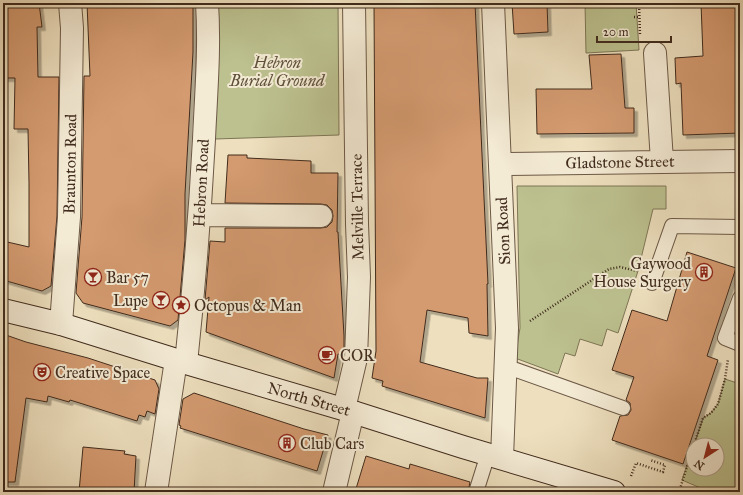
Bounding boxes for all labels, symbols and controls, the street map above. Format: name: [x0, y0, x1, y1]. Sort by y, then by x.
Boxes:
scale bar: [597, 18, 671, 44]
text: 20 m: [603, 25, 629, 39]
park label: Hebron Burial Ground: [229, 53, 326, 90]
street label: Braunton Road: [60, 114, 80, 214]
street label: Hebron Road: [189, 138, 213, 228]
street label: Gladstone Street: [565, 152, 675, 172]
street label: Melville Terrace: [347, 153, 367, 260]
street label: Sion Road: [492, 197, 514, 265]
place label: Gaywood House Surgery: [593, 254, 691, 292]
building icon: Gaywood House Surgery: [694, 262, 714, 282]
bar icon: Bar 57: [83, 267, 103, 287]
place label: Bar 57: [106, 268, 149, 287]
bar icon: Lupe: [151, 290, 171, 310]
place label: Lupe: [113, 291, 148, 310]
place icon: Octopus & Man: [171, 295, 191, 315]
place label: Octopus & Man: [194, 296, 302, 315]
cafe icon: COR: [317, 345, 337, 365]
place label: COR: [340, 346, 375, 365]
theatre icon: Creative Space: [32, 362, 52, 382]
place label: Creative Space: [55, 363, 150, 382]
street label: North Street: [265, 378, 353, 420]
building icon: Club Cars: [277, 433, 297, 453]
place label: Club Cars: [300, 434, 365, 453]
north arrow: [685, 437, 725, 477]
text: N: [691, 456, 707, 473]

